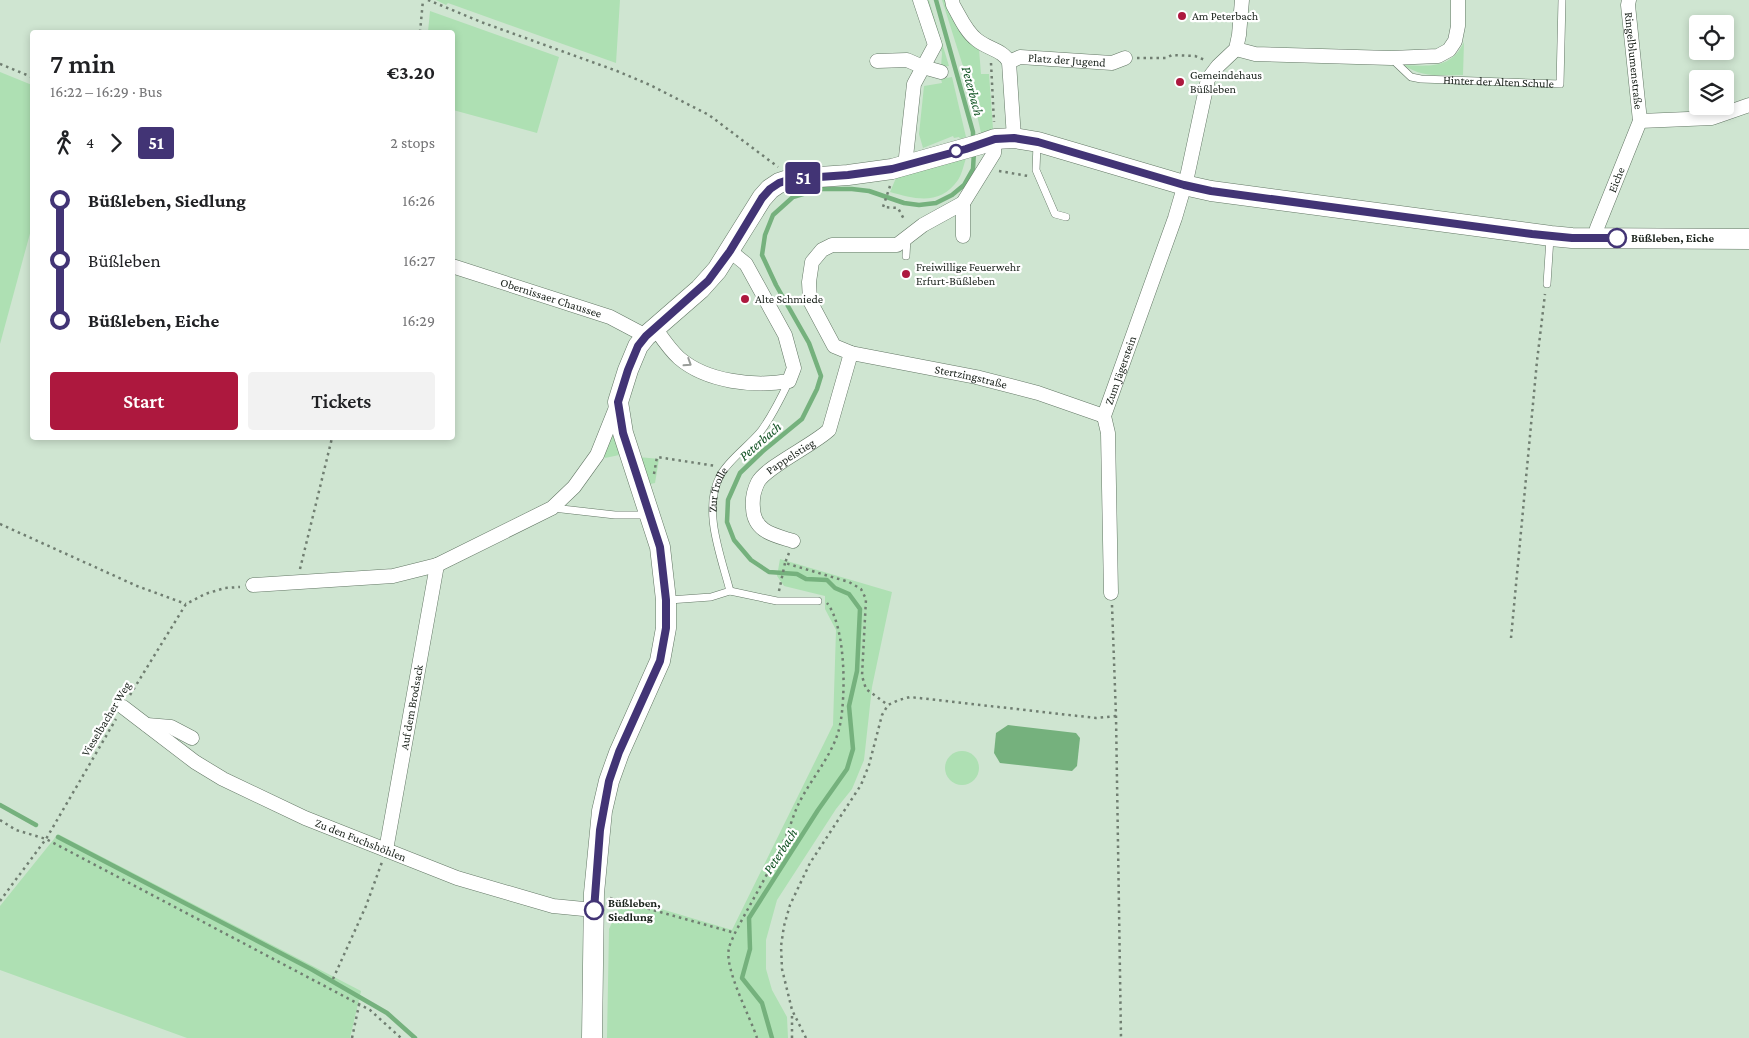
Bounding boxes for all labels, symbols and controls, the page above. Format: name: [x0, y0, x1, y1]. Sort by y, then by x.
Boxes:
place label: Am Peterbach: [1192, 9, 1259, 23]
marker: Am Peterbach: [1176, 10, 1188, 22]
street label: Ringelblumenstraße: [1622, 11, 1646, 110]
map controls: [1689, 15, 1734, 115]
button: locate: [1689, 15, 1734, 60]
text: 7 min: [50, 48, 115, 79]
street label: Platz der Jugend: [1027, 51, 1107, 70]
text: €3.20: [387, 62, 435, 83]
water label: Peterbach: [959, 64, 987, 118]
place label: Gemeindehaus Büßleben: [1190, 68, 1262, 96]
button: layers: [1689, 70, 1734, 115]
street label: Hinter der Alten Schule: [1443, 73, 1554, 91]
marker: Gemeindehaus Büßleben: [1174, 76, 1186, 88]
text: 16:22 – 16:29 · Bus: [50, 83, 162, 100]
icon: walk: [50, 129, 78, 157]
icon: forward: [102, 129, 130, 157]
text: 51: [148, 133, 164, 153]
text: 4: [86, 134, 94, 151]
text: 2 stops: [390, 134, 435, 151]
unlabelled marker: [949, 144, 963, 158]
line badge: 51: [780, 162, 826, 194]
street label: Eiche: [1605, 165, 1628, 195]
text: 51: [795, 168, 811, 188]
text: Büßleben, Siedlung: [88, 190, 246, 211]
text: 16:26: [402, 192, 435, 209]
marker: Büßleben, Eiche: [1607, 228, 1627, 248]
place label: Büßleben, Eiche: [1631, 231, 1714, 245]
text: Büßleben: [88, 250, 161, 271]
text: 16:27: [403, 252, 435, 269]
place label: Freiwillige Feuerwehr Erfurt-Büßleben: [916, 260, 1021, 288]
marker: Freiwillige Feuerwehr Erfurt-Büßleben: [900, 268, 912, 280]
street label: Obernissaer Chaussee: [499, 275, 603, 321]
place label: Alte Schmiede: [755, 292, 823, 306]
marker: Alte Schmiede: [739, 293, 751, 305]
text: Büßleben, Eiche: [88, 310, 219, 331]
text: 16:29: [402, 312, 435, 329]
street label: Zum Jägerstein: [1102, 333, 1139, 407]
one-way arrow: [682, 357, 691, 367]
street label: Stertzingstraße: [934, 362, 1009, 392]
button: Start: [50, 372, 238, 430]
button: Tickets: [248, 372, 435, 430]
water label: Peterbach: [736, 418, 785, 464]
street label: Pappelstieg: [763, 435, 818, 477]
street label: Zur Trolle: [706, 464, 731, 513]
street label: Auf dem Brodsack: [397, 663, 426, 751]
street label: Vieselbacher Weg: [78, 679, 134, 759]
street label: Zu den Fuchshöhlen: [313, 816, 409, 864]
water label: Peterbach: [759, 825, 801, 877]
place label: Büßleben, Siedlung: [608, 896, 661, 924]
marker: Büßleben, Siedlung: [584, 900, 604, 920]

